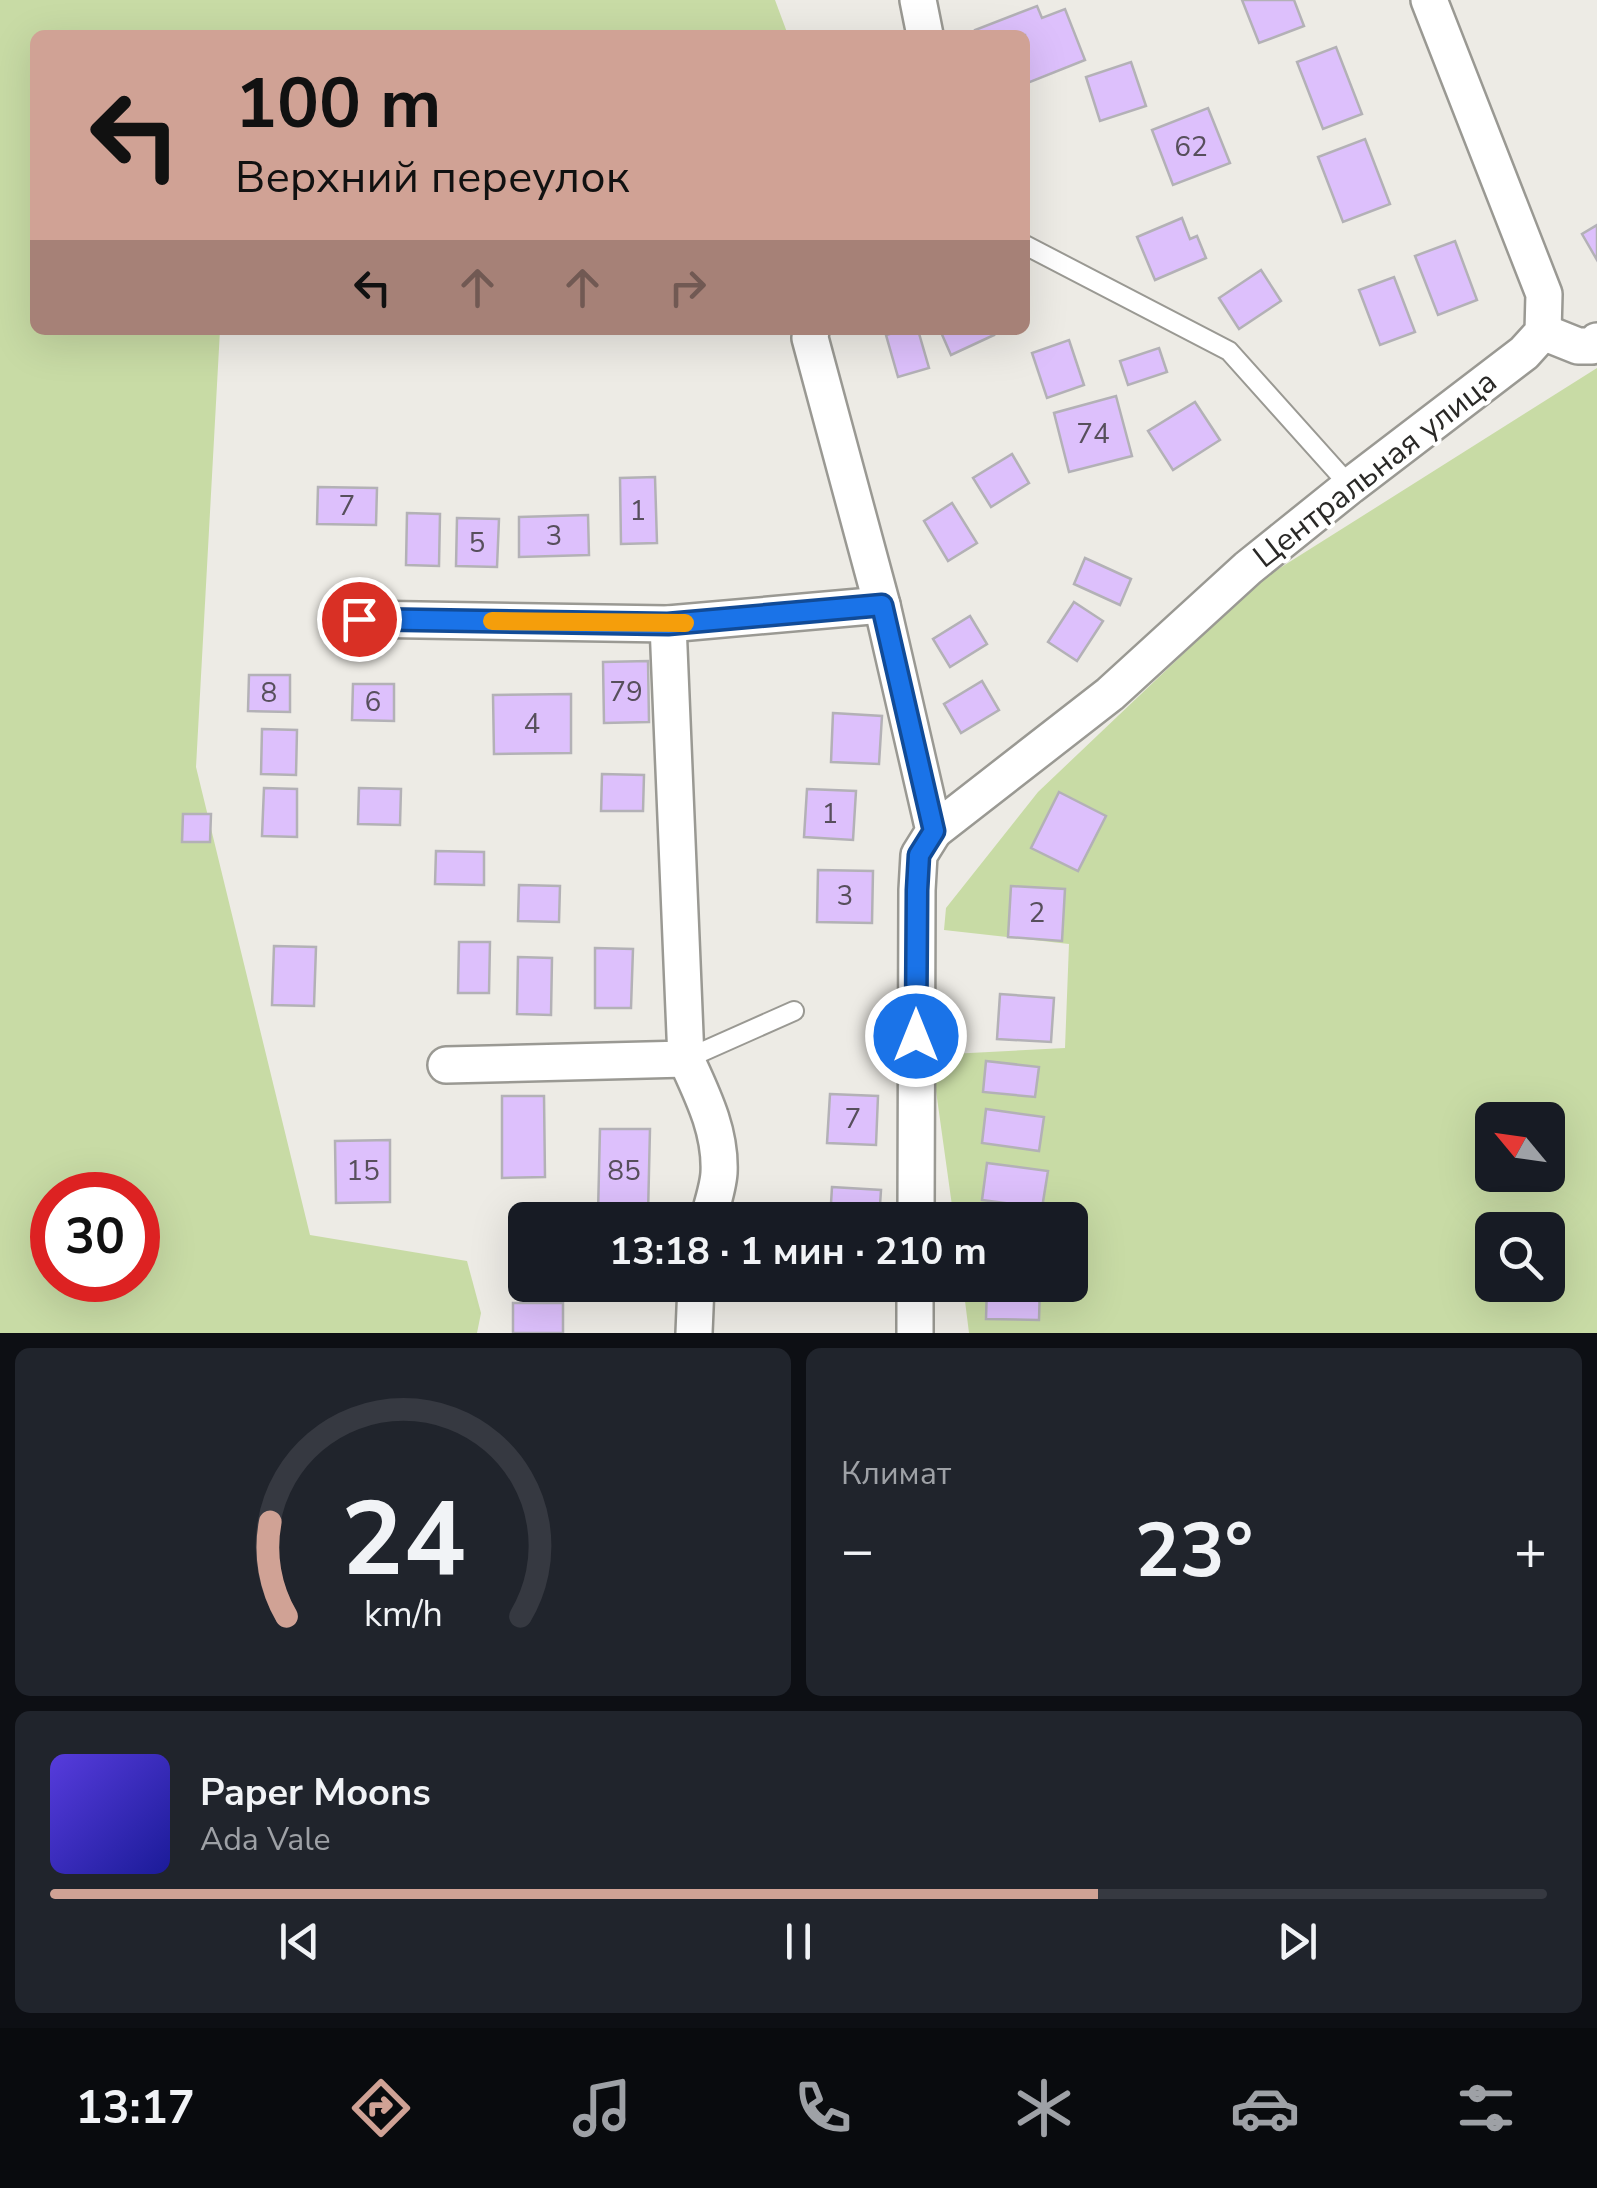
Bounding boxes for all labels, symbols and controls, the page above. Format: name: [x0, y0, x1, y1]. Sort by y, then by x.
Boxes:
text: 100 m: [235, 56, 441, 152]
icon: left: [70, 70, 200, 200]
house number: 62: [1174, 128, 1208, 166]
text: Верхний переулок: [235, 147, 629, 208]
icon: left: [345, 260, 400, 315]
icon: ahead: [450, 260, 505, 315]
icon: ahead: [555, 260, 610, 315]
icon: right: [660, 260, 715, 315]
street label: Центральная улица: [1244, 360, 1506, 578]
house number: 74: [1076, 415, 1110, 453]
house number: 7: [339, 487, 355, 525]
house number: 1: [630, 492, 646, 530]
house number: 3: [546, 517, 562, 555]
house number: 5: [469, 524, 485, 562]
pin: [317, 577, 402, 662]
icon: arrive: [332, 592, 387, 647]
house number: 79: [609, 673, 643, 711]
house number: 8: [261, 674, 277, 712]
house number: 6: [365, 683, 381, 721]
house number: 4: [524, 705, 540, 743]
house number: 1: [822, 795, 838, 833]
house number: 3: [837, 877, 853, 915]
house number: 2: [1029, 894, 1045, 932]
position arrow: [864, 984, 968, 1088]
house number: 7: [845, 1100, 861, 1138]
north arrow: [1475, 1102, 1565, 1192]
map controls: [1475, 1102, 1565, 1302]
house number: 15: [346, 1152, 380, 1190]
house number: 85: [607, 1152, 641, 1190]
speed limit sign: 30: [30, 1172, 160, 1302]
button: search: [1475, 1212, 1565, 1302]
text: 13:18 · 1 мин · 210 m: [609, 1226, 987, 1277]
text: Климат: [841, 1452, 951, 1495]
text: 24: [341, 1469, 465, 1611]
text: 23°: [1135, 1500, 1253, 1602]
text: −: [841, 1513, 874, 1588]
text: +: [1514, 1513, 1547, 1588]
text: km/h: [364, 1590, 442, 1639]
text: Paper Moons: [200, 1767, 431, 1818]
text: Ada Vale: [200, 1818, 331, 1861]
icon: previous: [272, 1914, 327, 1969]
icon: pause: [771, 1914, 826, 1969]
icon: next: [1270, 1914, 1325, 1969]
icon: directions: [346, 2073, 416, 2143]
icon: music: [567, 2073, 637, 2143]
icon: phone: [788, 2073, 858, 2143]
icon: climate: [1009, 2073, 1079, 2143]
icon: car: [1230, 2073, 1300, 2143]
icon: filters: [1451, 2073, 1521, 2143]
text: 13:17: [76, 2078, 195, 2139]

